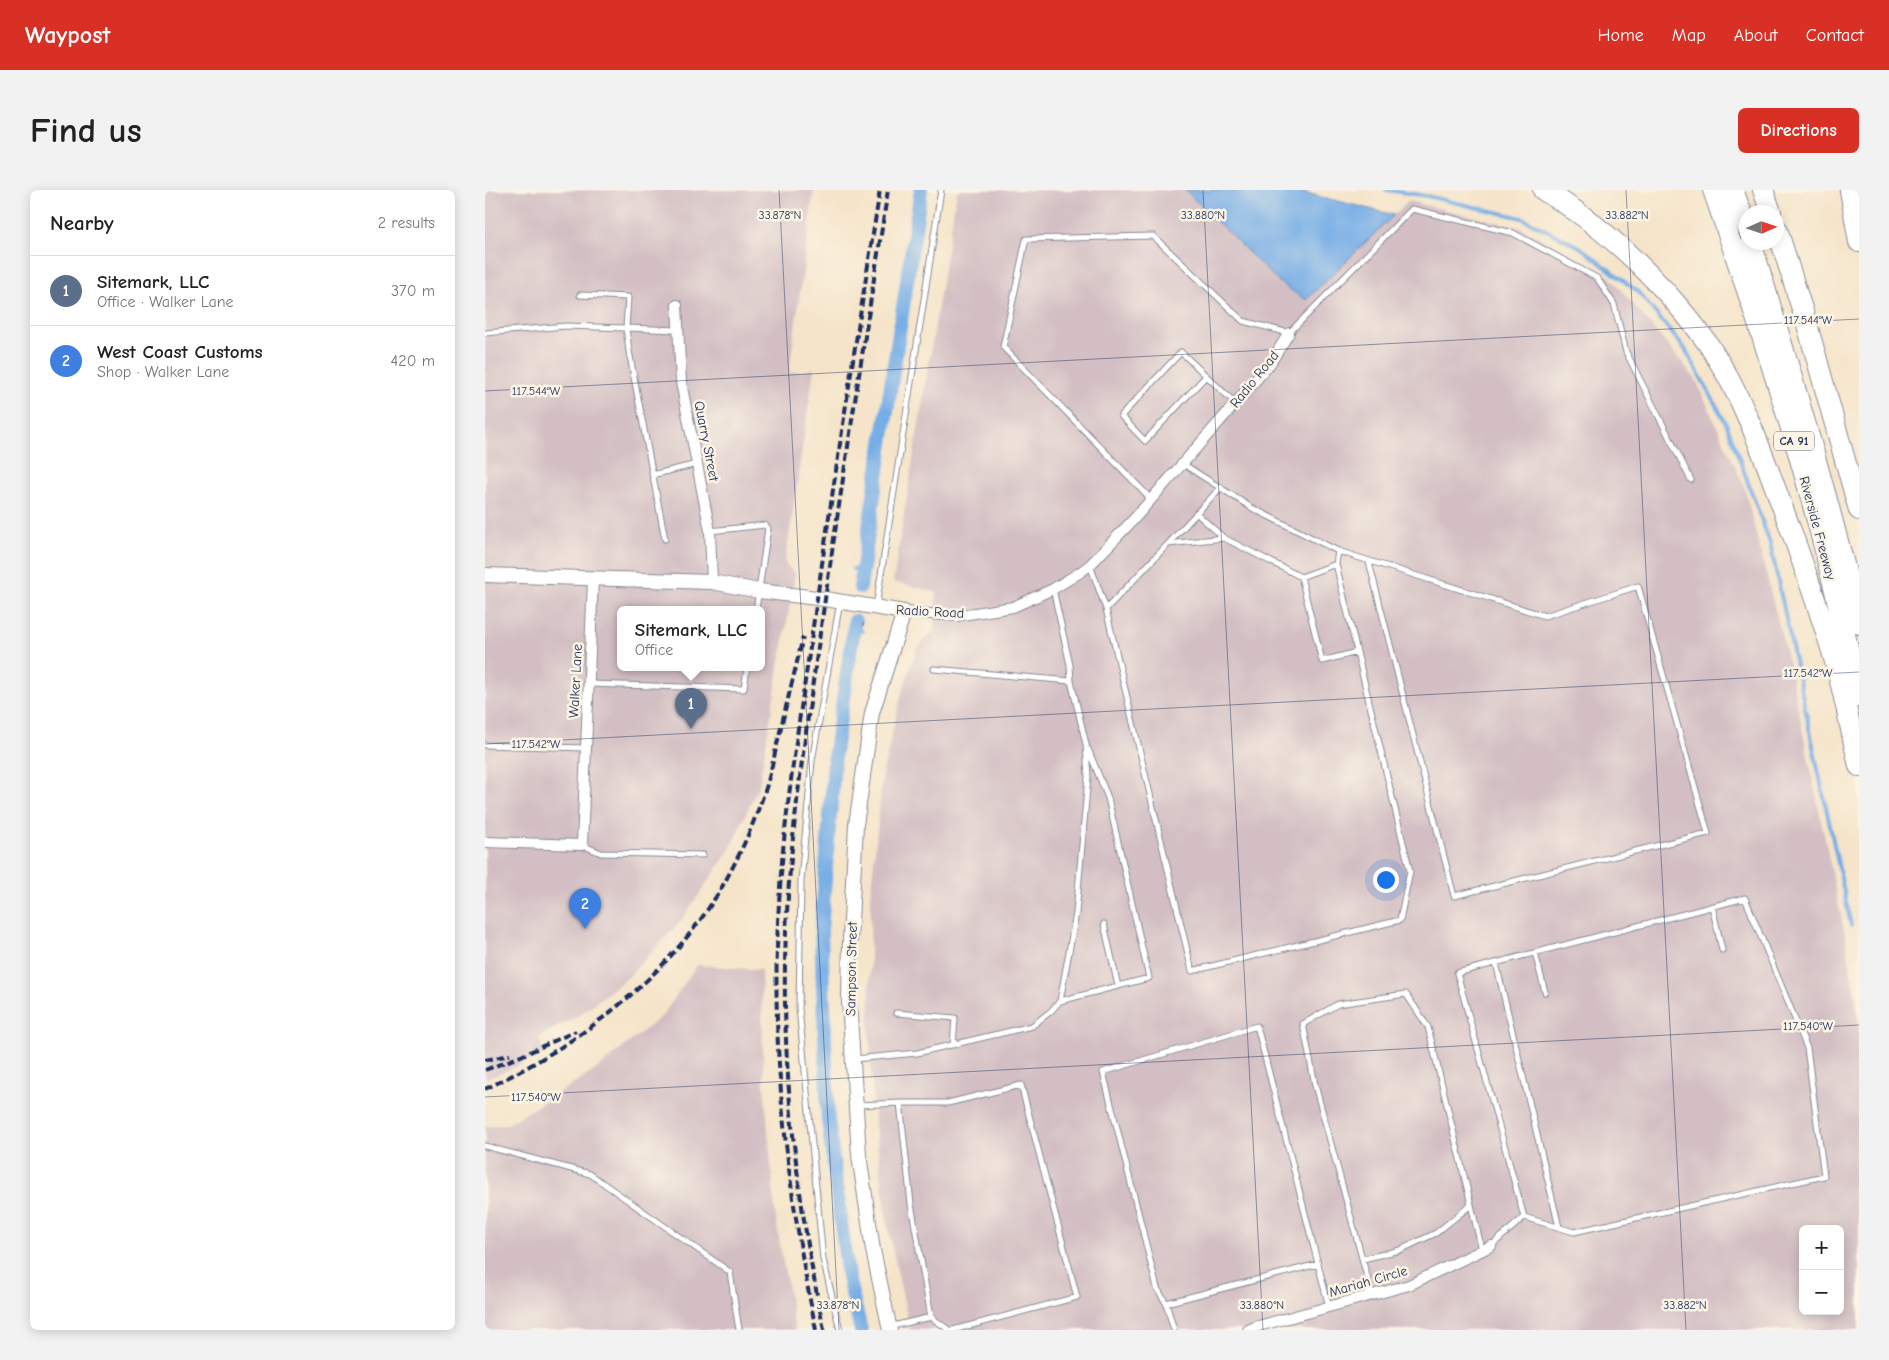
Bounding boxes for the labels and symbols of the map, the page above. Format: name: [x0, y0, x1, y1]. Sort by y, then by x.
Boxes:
north arrow: [1739, 205, 1784, 250]
text: 33.878°N: [759, 208, 801, 222]
text: 33.880°N: [1181, 208, 1225, 222]
text: 33.882°N: [1605, 208, 1649, 222]
text: 117.544°W: [1784, 313, 1833, 327]
street label: Radio Road: [1226, 347, 1282, 411]
text: 117.544°W: [512, 384, 561, 398]
street label: Quarry Street: [690, 400, 723, 484]
road number: CA 91: [1774, 432, 1814, 450]
street label: Riverside Freeway: [1795, 474, 1840, 583]
street label: Radio Road: [895, 601, 965, 622]
street label: Walker Lane: [565, 644, 586, 718]
text: 117.542°W: [1784, 666, 1833, 680]
pin: 1: [675, 688, 707, 729]
text: 117.542°W: [512, 737, 561, 751]
your location: [1373, 867, 1399, 893]
pin: 2: [569, 888, 601, 929]
street label: Sampson Street: [842, 921, 861, 1016]
text: 117.540°W: [1783, 1019, 1834, 1033]
text: 117.540°W: [511, 1090, 562, 1104]
street label: Mariah Circle: [1327, 1262, 1409, 1301]
text: 33.878°N: [817, 1298, 859, 1312]
text: 33.880°N: [1240, 1298, 1284, 1312]
text: 33.882°N: [1663, 1298, 1707, 1312]

